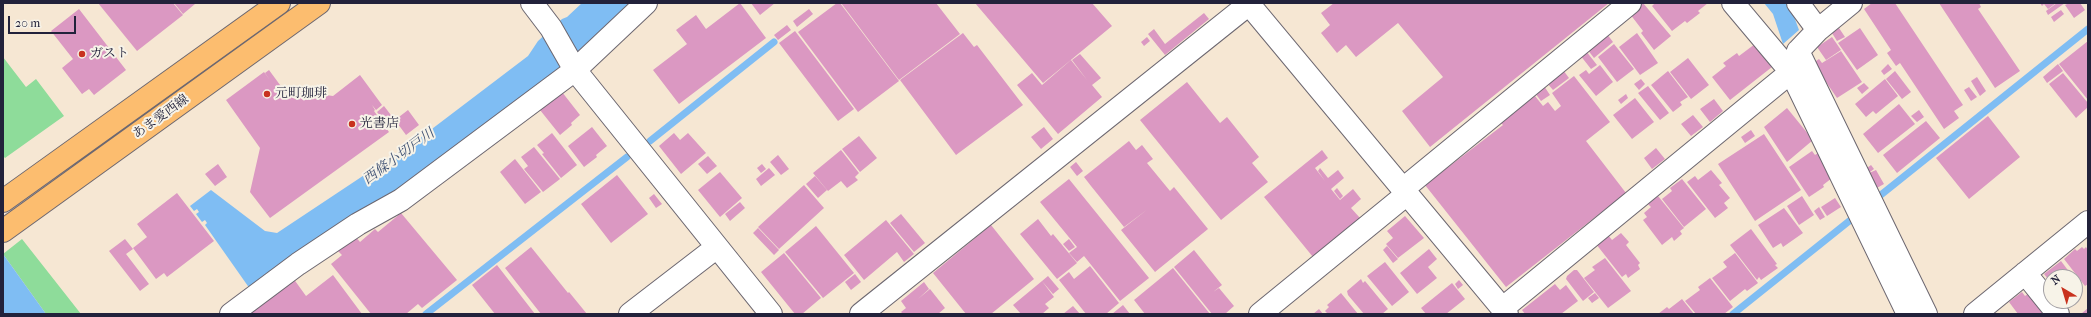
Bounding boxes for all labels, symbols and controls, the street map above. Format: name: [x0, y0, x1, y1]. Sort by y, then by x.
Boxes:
scale bar: [10, 8, 78, 34]
text: 20 m: [15, 16, 40, 30]
place label: ガスト: [90, 46, 129, 62]
marker: ガスト: [77, 49, 87, 59]
place label: 元町珈琲: [275, 86, 327, 102]
marker: 元町珈琲: [262, 89, 272, 99]
street label: あま愛西線: [130, 92, 192, 142]
place label: 光書店: [360, 116, 399, 132]
marker: 光書店: [347, 119, 357, 129]
water label: 西條小切戸川: [360, 126, 438, 188]
north arrow: [2043, 269, 2083, 309]
text: N: [2049, 272, 2063, 288]

